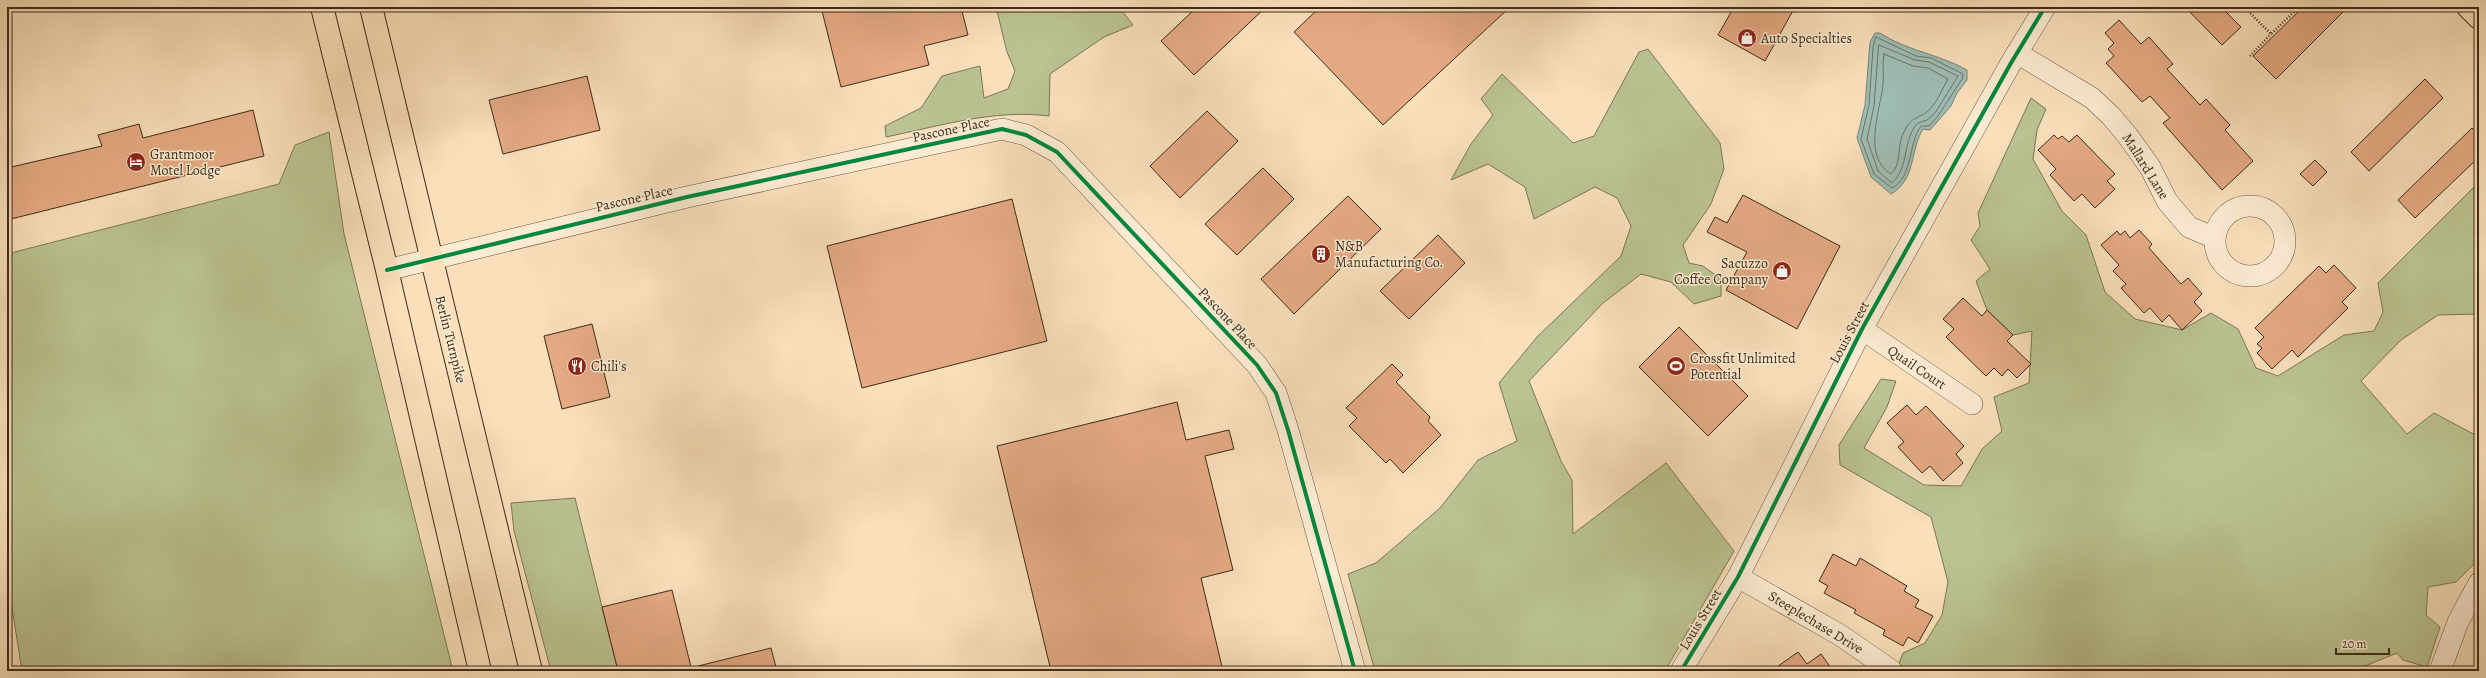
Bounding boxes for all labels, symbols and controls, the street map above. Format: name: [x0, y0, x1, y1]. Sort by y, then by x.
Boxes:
shop icon: Auto Specialties: [1736, 27, 1758, 49]
place label: Auto Specialties: [1760, 29, 1852, 48]
street label: Pascone Place: [911, 112, 992, 147]
street label: Mallard Lane: [2118, 130, 2173, 203]
place label: Grantmoor Motel Lodge: [150, 145, 221, 180]
hotel icon: Grantmoor Motel Lodge: [125, 151, 147, 173]
street label: Pascone Place: [594, 180, 675, 217]
place label: N&B Manufacturing Co.: [1335, 237, 1444, 272]
building icon: N&B Manufacturing Co.: [1310, 243, 1332, 265]
place label: Sacuzzo Coffee Company: [1674, 254, 1769, 289]
shop icon: Sacuzzo Coffee Company: [1771, 260, 1793, 282]
street label: Pascone Place: [1194, 283, 1261, 354]
street label: Berlin Turnpike: [430, 293, 471, 385]
street label: Louis Street: [1825, 297, 1874, 367]
street label: Quail Court: [1884, 341, 1950, 394]
place label: Crossfit Unlimited Potential: [1690, 349, 1796, 384]
restaurant icon: Chili's: [566, 355, 588, 377]
sports icon: Crossfit Unlimited Potential: [1665, 355, 1687, 377]
place label: Chili's: [591, 357, 627, 376]
street label: Louis Street: [1675, 585, 1726, 653]
street label: Steeplechase Drive: [1765, 587, 1867, 658]
scale bar: [2336, 630, 2389, 656]
text: 20 m: [2342, 636, 2366, 652]

